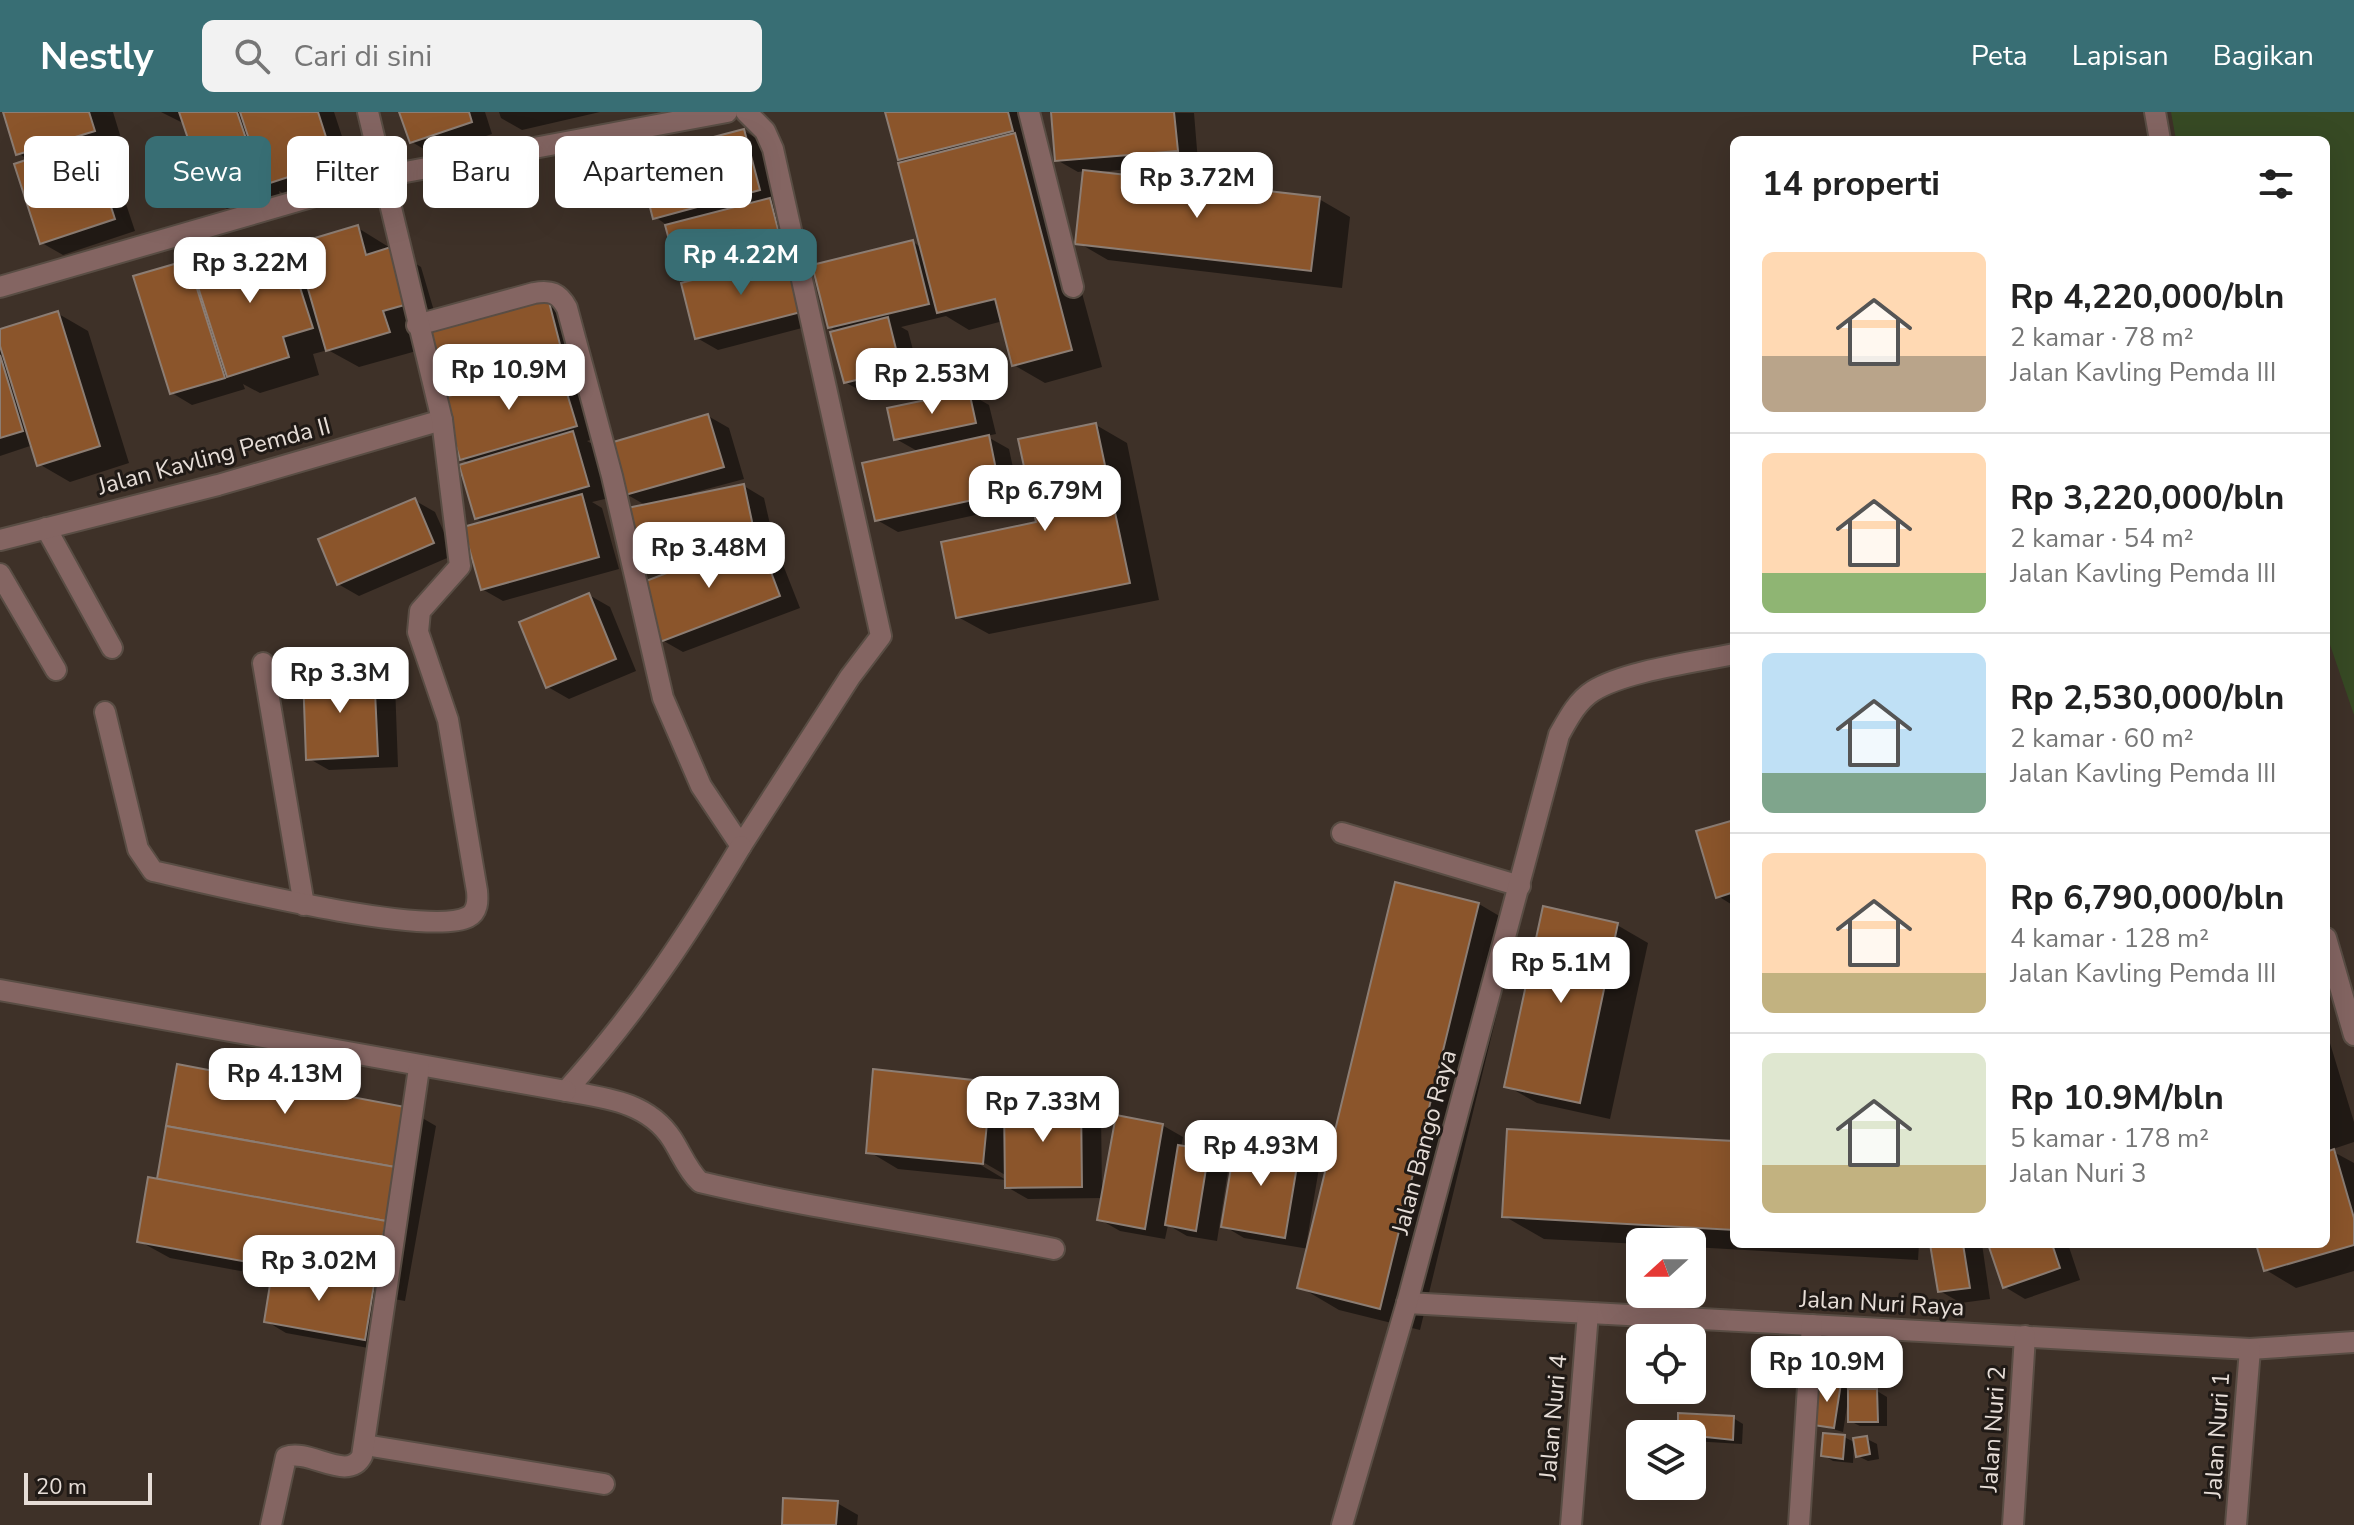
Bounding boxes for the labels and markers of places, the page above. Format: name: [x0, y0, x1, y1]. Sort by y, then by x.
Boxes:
pin: Rp 3.72M: [1114, 152, 1280, 220]
pin: Rp 4.22M: [658, 229, 824, 297]
pin: Rp 3.22M: [167, 237, 333, 305]
pin: Rp 10.9M: [426, 344, 592, 412]
pin: Rp 2.53M: [849, 348, 1015, 416]
pin: Rp 6.79M: [962, 465, 1128, 533]
pin: Rp 3.48M: [626, 522, 792, 590]
pin: Rp 3.3M: [266, 647, 414, 715]
pin: Rp 5.1M: [1487, 937, 1635, 1005]
pin: Rp 4.13M: [202, 1048, 368, 1116]
pin: Rp 7.33M: [960, 1076, 1126, 1144]
pin: Rp 4.93M: [1178, 1120, 1344, 1188]
pin: Rp 3.02M: [236, 1235, 402, 1303]
pin: Rp 10.9M: [1744, 1336, 1910, 1404]

